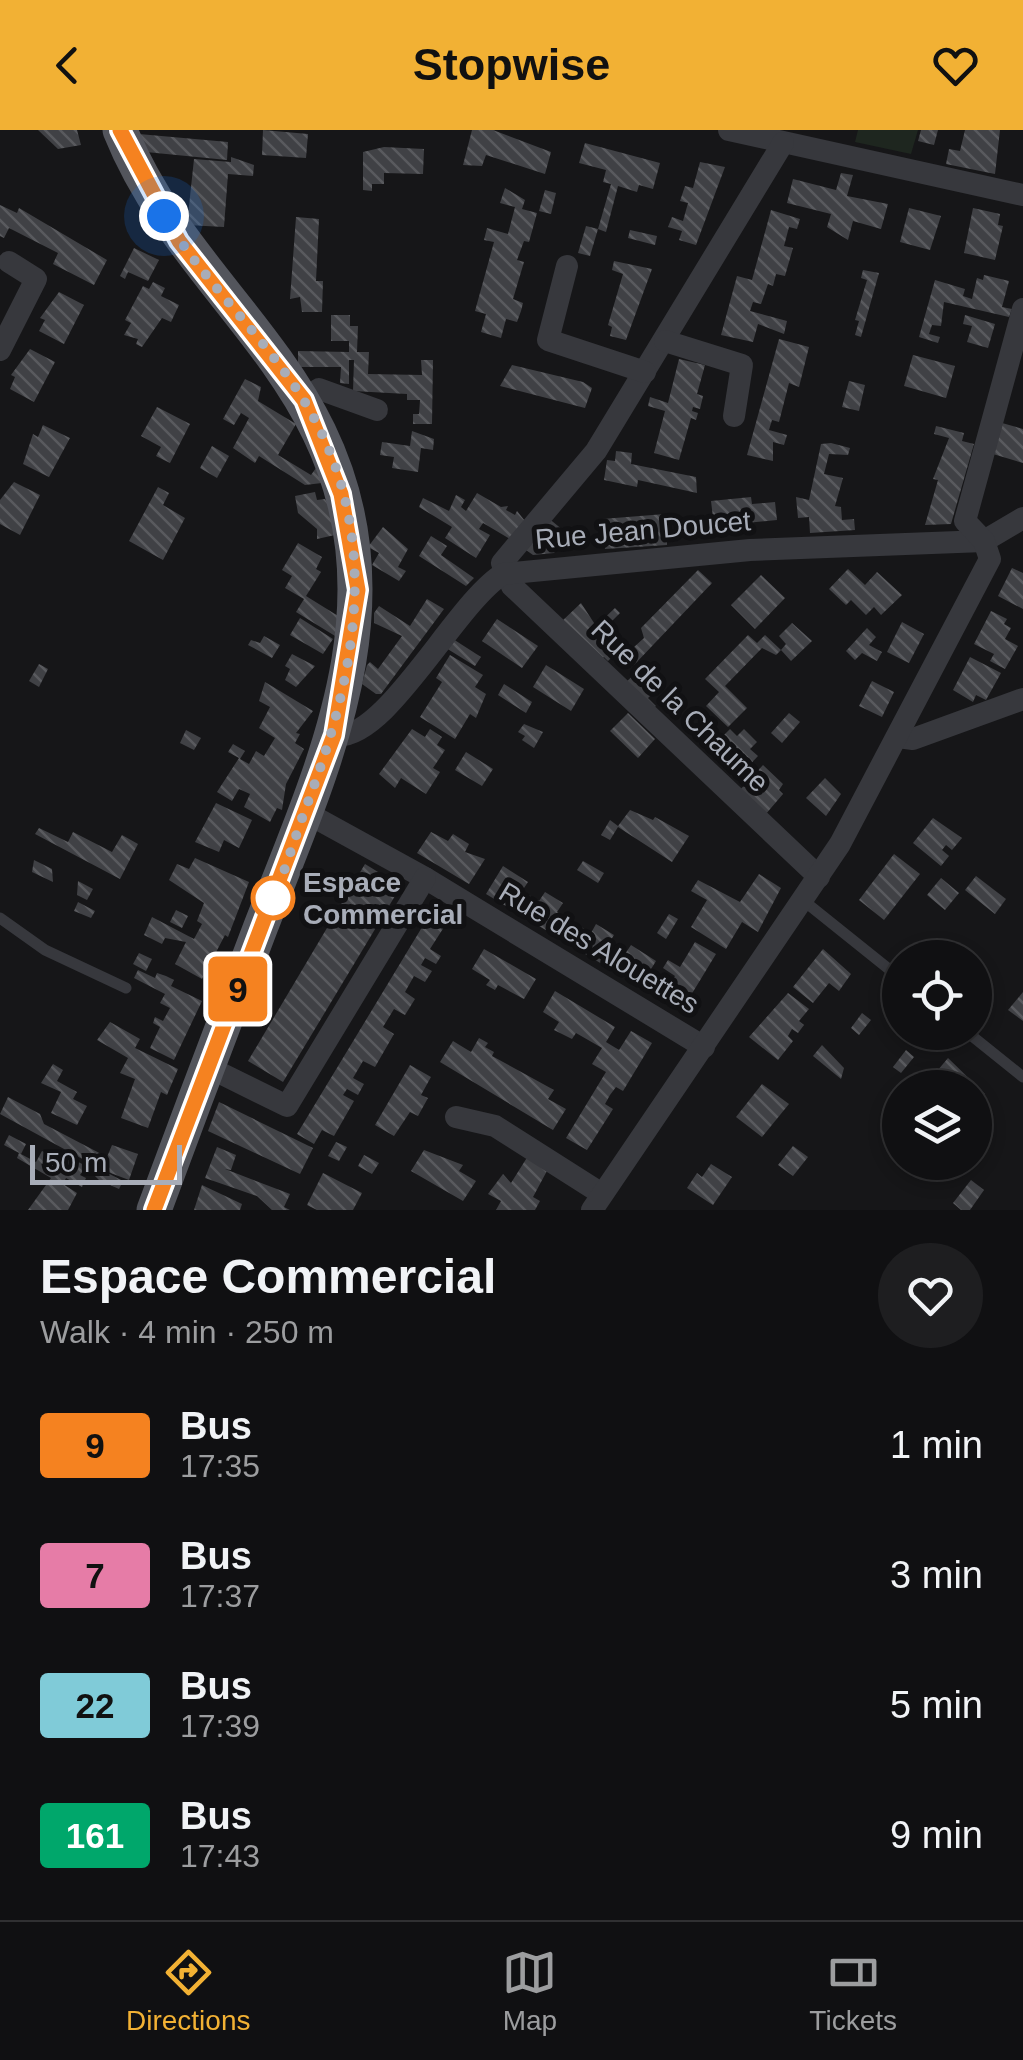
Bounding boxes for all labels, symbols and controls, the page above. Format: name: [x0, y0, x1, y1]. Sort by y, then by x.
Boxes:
icon: back: [40, 38, 95, 93]
icon: heart: [928, 38, 983, 93]
text: Stopwise: [413, 39, 610, 90]
your location: [139, 191, 189, 241]
street label: Rue Jean Doucet: [534, 505, 752, 555]
street label: Rue de la Chaume: [585, 614, 775, 798]
place label: Espace Commercial: [303, 867, 463, 930]
street label: Rue des Alouettes: [494, 876, 704, 1020]
marker: Espace Commercial: [252, 877, 294, 919]
map controls: [882, 940, 992, 1180]
button: locate: [882, 940, 992, 1050]
line badge: 9: [206, 956, 270, 1022]
text: 9: [228, 970, 248, 1009]
button: layers: [882, 1070, 992, 1180]
scale bar: [30, 1140, 182, 1184]
text: 50 m: [45, 1147, 107, 1178]
button: heart: [878, 1243, 983, 1348]
text: Espace Commercial: [40, 1250, 496, 1303]
text: Walk · 4 min · 250 m: [40, 1314, 334, 1350]
text: Bus: [180, 1405, 252, 1447]
text: 1 min: [890, 1424, 983, 1466]
text: 9: [85, 1426, 105, 1465]
text: 17:35: [180, 1448, 260, 1484]
text: Bus: [180, 1535, 252, 1577]
text: 3 min: [890, 1554, 983, 1596]
text: 7: [85, 1556, 105, 1595]
text: 17:37: [180, 1578, 260, 1614]
text: Bus: [180, 1665, 252, 1707]
text: 5 min: [890, 1684, 983, 1726]
text: 22: [76, 1686, 114, 1725]
text: 17:39: [180, 1708, 260, 1744]
text: Bus: [180, 1795, 252, 1837]
text: 9 min: [890, 1814, 983, 1856]
text: 161: [66, 1816, 124, 1855]
text: 17:43: [180, 1838, 260, 1874]
tab: Directions: [126, 1945, 250, 2037]
tab: Map: [502, 1945, 557, 2037]
tab: Tickets: [809, 1945, 897, 2037]

